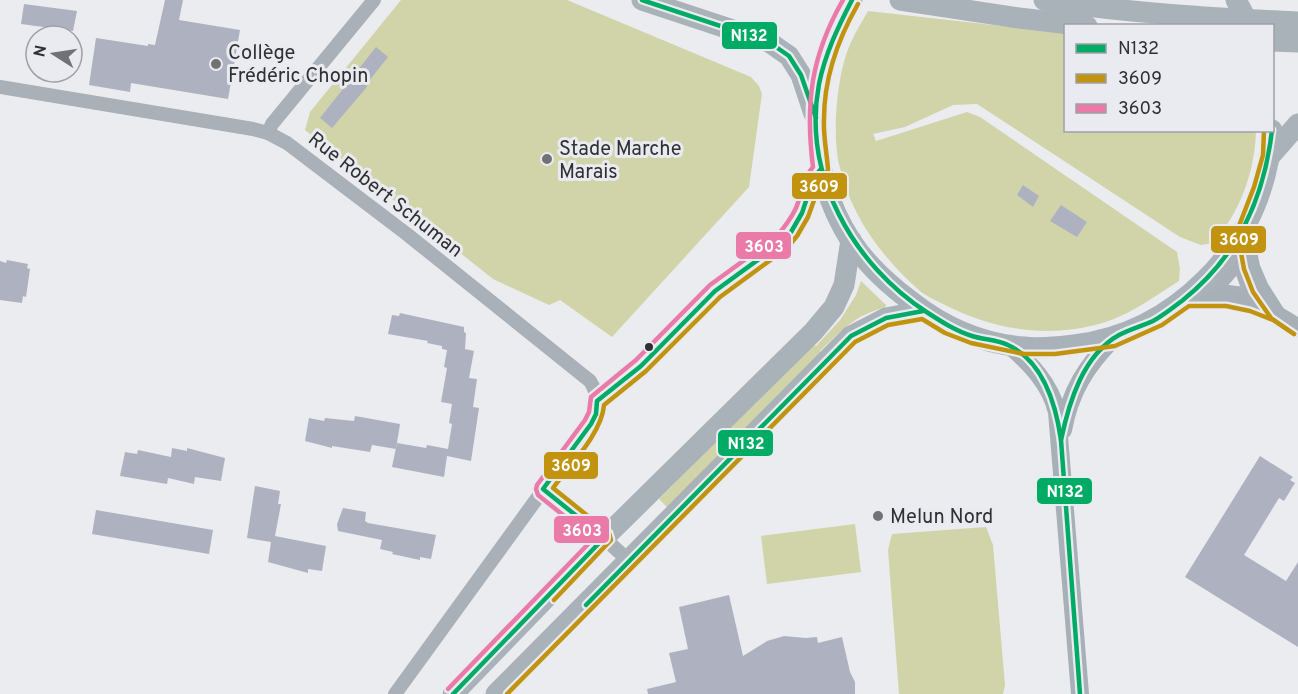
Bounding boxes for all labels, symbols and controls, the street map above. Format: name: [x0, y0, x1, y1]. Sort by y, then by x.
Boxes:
line badge: N132: [721, 21, 778, 50]
north arrow: [24, 24, 84, 84]
legend: [1064, 24, 1274, 132]
text: N132: [731, 27, 767, 47]
text: N132: [1118, 38, 1159, 61]
place label: Collège Frédéric Chopin: [228, 41, 368, 90]
text: N: [30, 44, 52, 59]
marker: Collège Frédéric Chopin: [209, 57, 223, 71]
text: 3609: [1118, 68, 1162, 91]
text: 3603: [1118, 98, 1162, 121]
street label: Rue Robert Schuman: [302, 127, 468, 264]
place label: Stade Marche Marais: [559, 137, 682, 186]
marker: Stade Marche Marais: [540, 152, 554, 166]
line badge: 3609: [791, 172, 848, 200]
text: 3609: [799, 178, 839, 198]
line badge: 3609: [1210, 225, 1267, 254]
line badge: 3603: [735, 231, 792, 260]
text: 3609: [1219, 231, 1259, 251]
text: 3603: [744, 238, 784, 258]
unlabelled marker: [643, 341, 655, 353]
line badge: N132: [717, 429, 774, 457]
text: N132: [728, 435, 764, 455]
line badge: 3609: [543, 451, 599, 480]
text: 3609: [551, 457, 591, 477]
line badge: N132: [1036, 477, 1093, 505]
text: N132: [1047, 483, 1083, 503]
place label: Melun Nord: [890, 505, 993, 531]
marker: Melun Nord: [871, 509, 885, 523]
line badge: 3603: [553, 515, 610, 544]
text: 3603: [562, 522, 602, 542]

